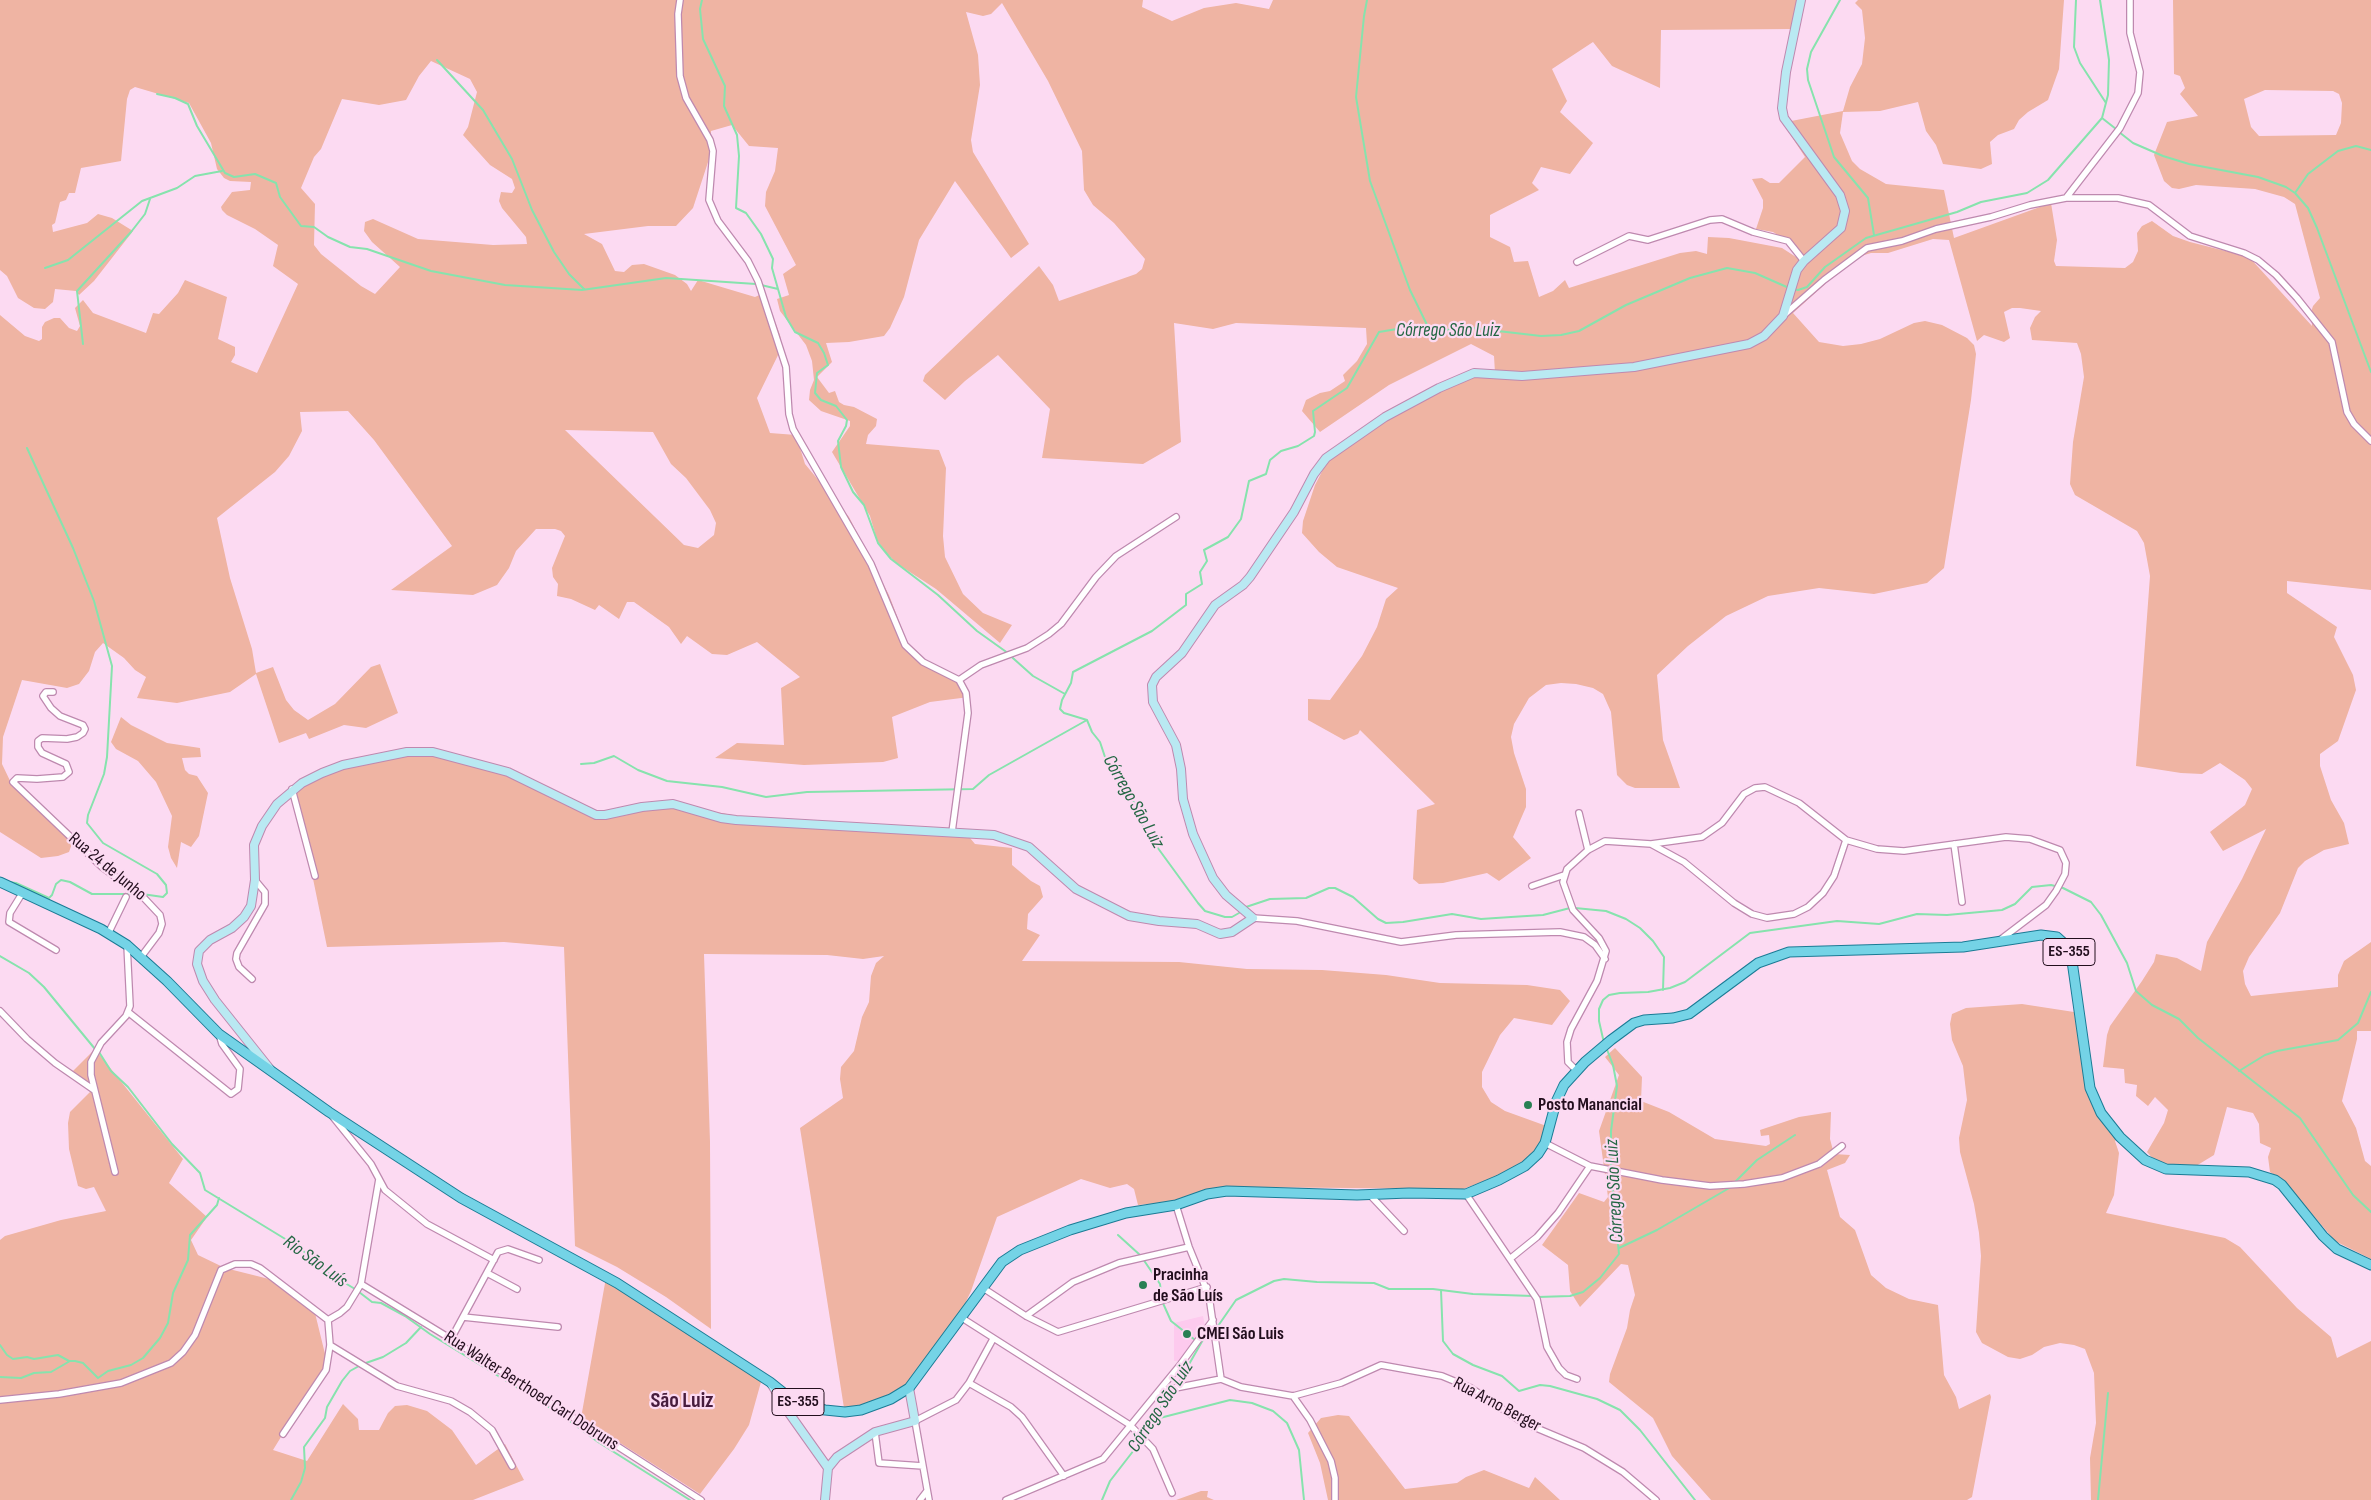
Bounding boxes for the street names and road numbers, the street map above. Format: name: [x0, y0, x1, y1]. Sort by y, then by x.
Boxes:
street label: Rua 24 de Junho: [64, 828, 150, 906]
road number: ES-355: [2043, 939, 2095, 966]
street label: Rua Walter Berthoed Carl Dobruns: [440, 1326, 622, 1456]
street label: Rua Arno Berger: [1449, 1373, 1545, 1437]
road number: ES-355: [772, 1388, 824, 1415]

